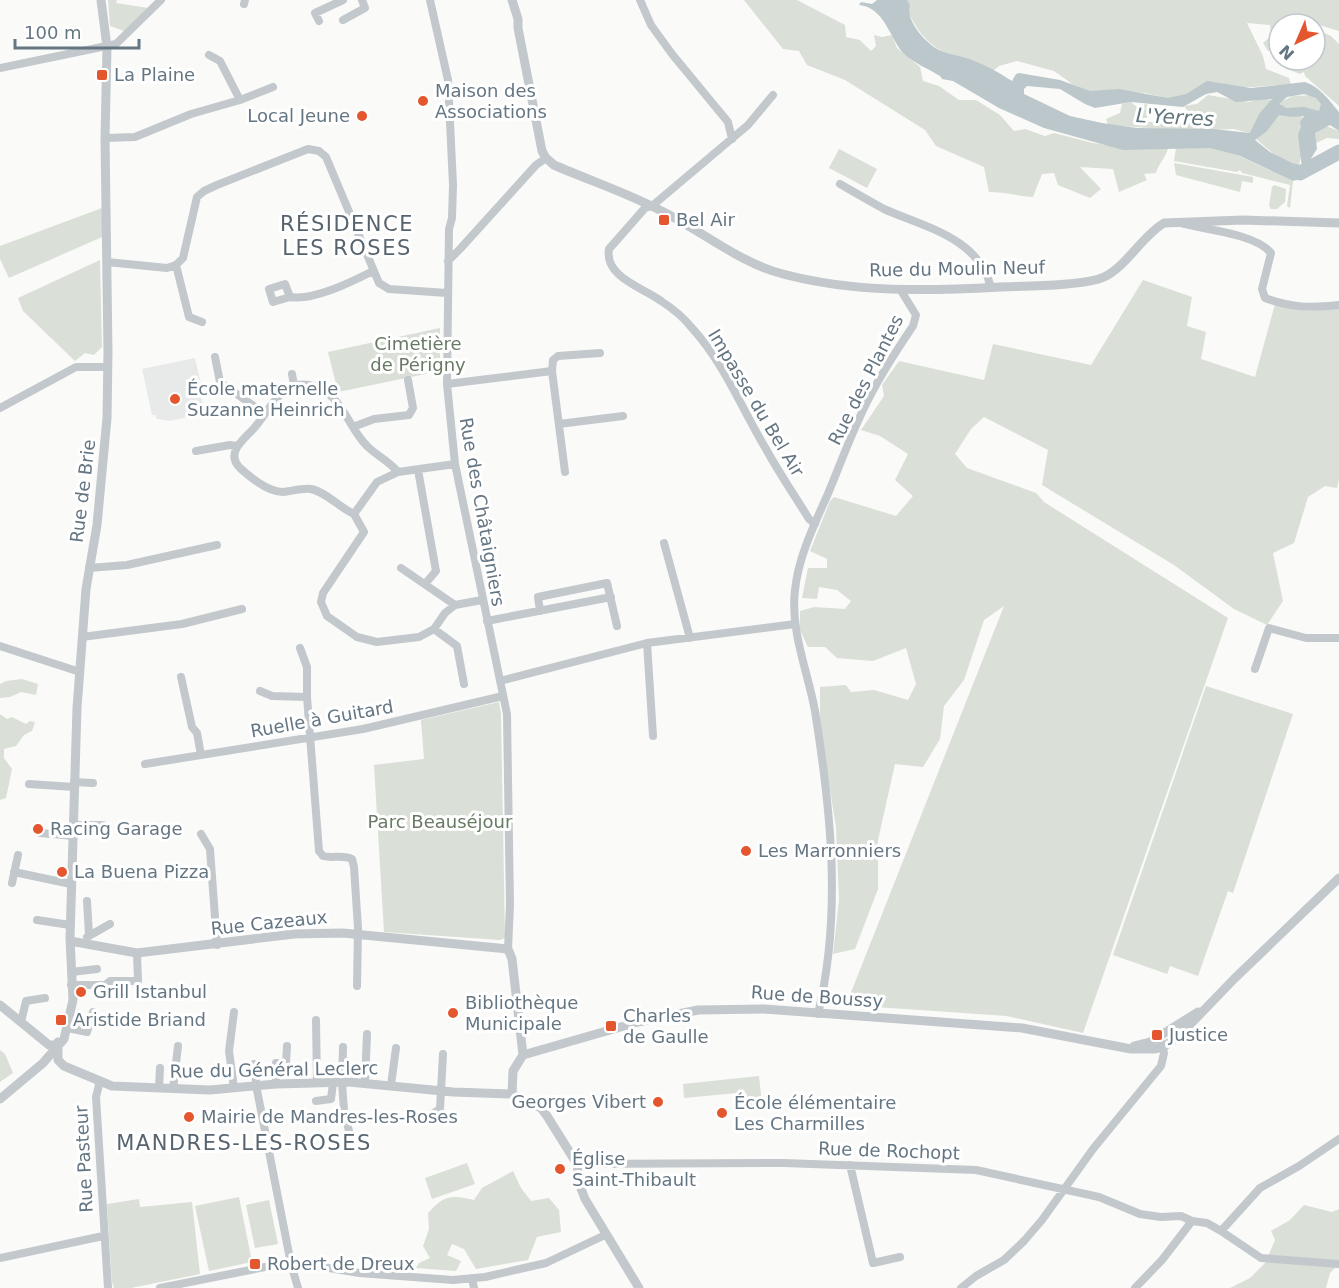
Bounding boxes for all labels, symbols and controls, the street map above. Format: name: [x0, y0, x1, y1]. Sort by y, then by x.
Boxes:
scale bar: [15, 12, 140, 50]
north arrow: [1267, 12, 1327, 72]
text: 100 m: [24, 22, 82, 43]
text: N: [1276, 41, 1298, 64]
place label: La Plaine: [114, 64, 195, 85]
marker: La Plaine: [95, 68, 109, 82]
place label: Maison des Associations: [435, 80, 547, 122]
marker: Maison des Associations: [416, 94, 430, 108]
water label: L'Yerres: [1135, 103, 1215, 131]
place label: Local Jeune: [247, 105, 350, 126]
marker: Local Jeune: [355, 109, 369, 123]
place label: Bel Air: [676, 209, 735, 230]
district label: RÉSIDENCE LES ROSES: [280, 211, 414, 260]
marker: Bel Air: [657, 213, 671, 227]
street label: Rue du Moulin Neuf: [869, 256, 1046, 281]
street label: Rue des Plantes: [824, 311, 907, 448]
street label: Impasse du Bel Air: [704, 325, 809, 481]
park label: Cimetière de Périgny: [370, 333, 466, 375]
place label: École maternelle Suzanne Heinrich: [187, 378, 345, 420]
marker: École maternelle Suzanne Heinrich: [168, 392, 182, 406]
street label: Rue des Châtaigniers: [456, 416, 509, 608]
street label: Rue de Brie: [66, 438, 99, 544]
street label: Ruelle à Guitard: [249, 696, 395, 741]
park label: Parc Beauséjour: [368, 811, 513, 832]
place label: Racing Garage: [50, 818, 183, 839]
marker: Racing Garage: [31, 822, 45, 836]
place label: Les Marronniers: [758, 840, 901, 861]
marker: Les Marronniers: [739, 844, 753, 858]
place label: La Buena Pizza: [74, 861, 209, 882]
marker: La Buena Pizza: [55, 865, 69, 879]
street label: Rue Cazeaux: [210, 906, 329, 939]
place label: Grill Istanbul: [93, 981, 207, 1002]
street label: Rue de Boussy: [750, 981, 884, 1012]
marker: Grill Istanbul: [74, 985, 88, 999]
place label: Bibliothèque Municipale: [465, 992, 578, 1034]
place label: Charles de Gaulle: [623, 1005, 709, 1047]
marker: Bibliothèque Municipale: [446, 1006, 460, 1020]
place label: Aristide Briand: [73, 1009, 206, 1030]
marker: Aristide Briand: [54, 1013, 68, 1027]
marker: Charles de Gaulle: [604, 1019, 618, 1033]
place label: Justice: [1168, 1024, 1228, 1045]
marker: Justice: [1150, 1028, 1164, 1042]
street label: Rue du Général Leclerc: [169, 1057, 379, 1082]
place label: Georges Vibert: [511, 1091, 646, 1112]
place label: École élémentaire Les Charmilles: [734, 1092, 896, 1134]
marker: Georges Vibert: [651, 1095, 665, 1109]
street label: Rue Pasteur: [70, 1104, 97, 1213]
place label: Mairie de Mandres-les-Roses: [201, 1106, 458, 1127]
marker: École élémentaire Les Charmilles: [715, 1106, 729, 1120]
marker: Mairie de Mandres-les-Roses: [182, 1110, 196, 1124]
district label: MANDRES-LES-ROSES: [116, 1131, 372, 1155]
street label: Rue de Rochopt: [818, 1138, 960, 1163]
place label: Église Saint-Thibault: [572, 1148, 696, 1190]
marker: Église Saint-Thibault: [553, 1162, 567, 1176]
place label: Robert de Dreux: [267, 1253, 415, 1274]
marker: Robert de Dreux: [248, 1257, 262, 1271]

